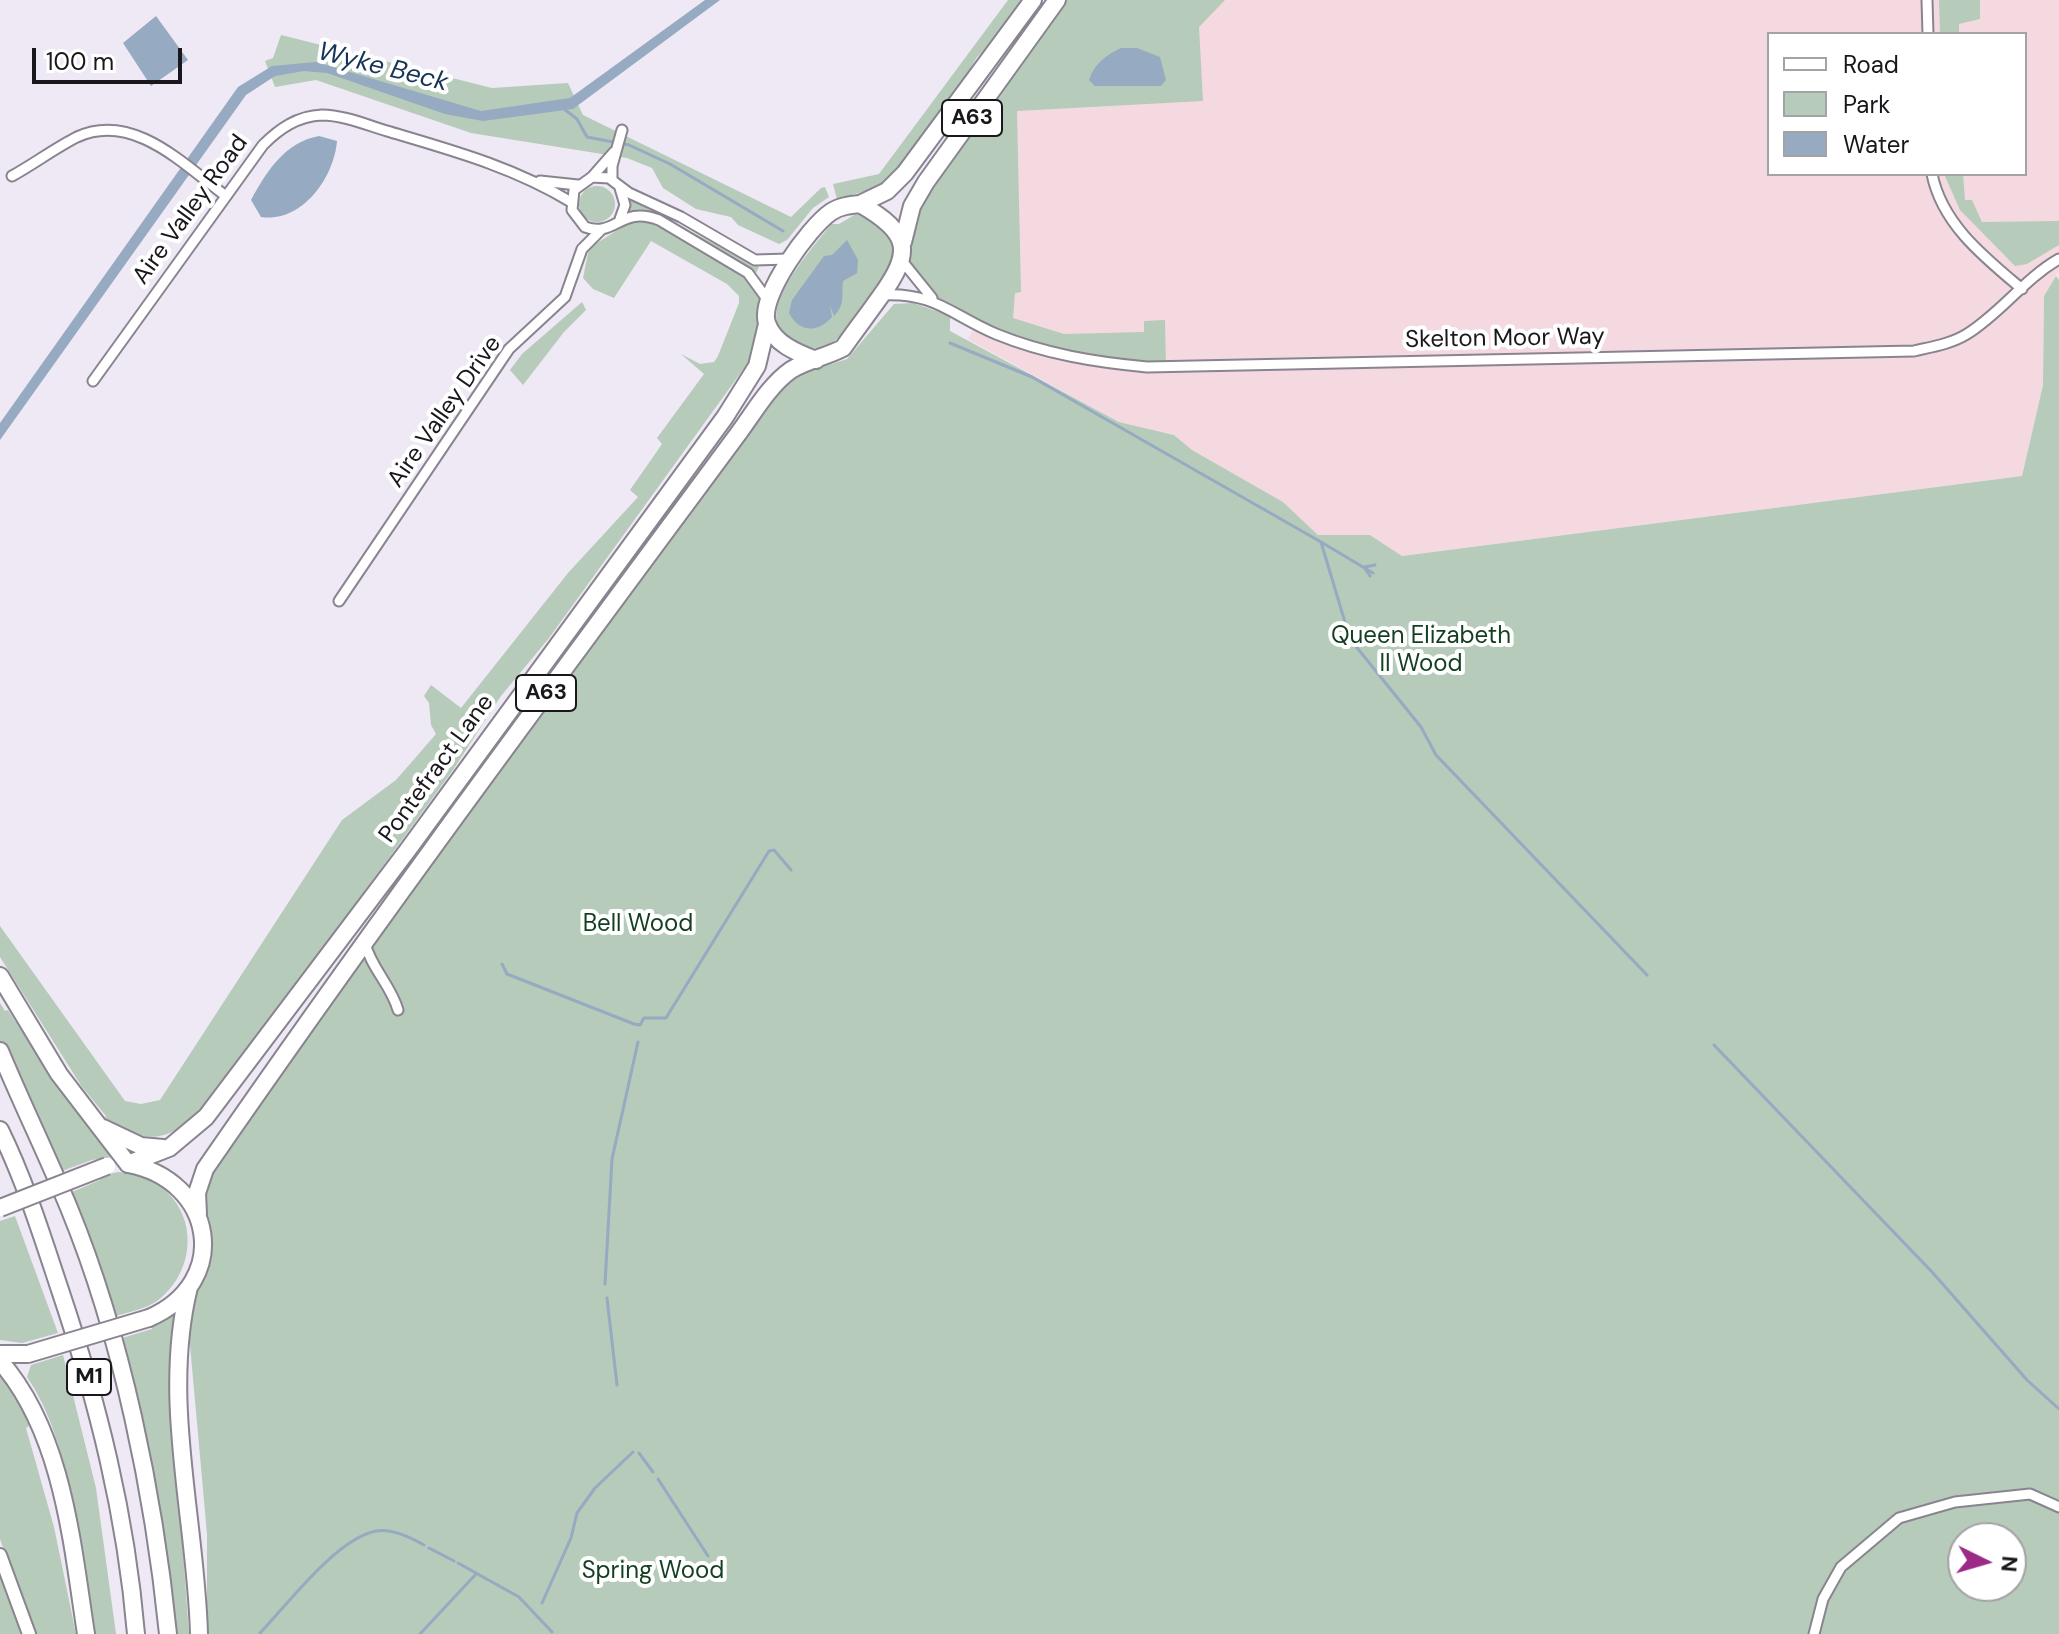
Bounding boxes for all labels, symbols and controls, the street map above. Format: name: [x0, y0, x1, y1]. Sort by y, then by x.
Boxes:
scale bar: [36, 32, 186, 82]
legend: [1767, 32, 2027, 176]
water label: Wyke Beck: [315, 37, 451, 99]
text: 100 m: [46, 46, 114, 77]
text: Road: [1843, 49, 1899, 80]
text: Park: [1843, 89, 1890, 120]
road number: A63: [942, 100, 1002, 136]
text: Water: [1843, 129, 1909, 160]
street label: Aire Valley Road: [127, 130, 255, 290]
street label: Skelton Moor Way: [1405, 323, 1605, 355]
street label: Aire Valley Drive: [382, 331, 508, 493]
park label: Queen Elizabeth II Wood: [1331, 623, 1511, 679]
road number: A63: [516, 675, 576, 711]
street label: Pontefract Lane: [374, 689, 500, 849]
park label: Bell Wood: [583, 911, 693, 939]
road number: M1: [67, 1359, 111, 1395]
north arrow: [1947, 1522, 2027, 1602]
text: N: [1994, 1555, 2025, 1573]
park label: Spring Wood: [582, 1558, 724, 1586]

